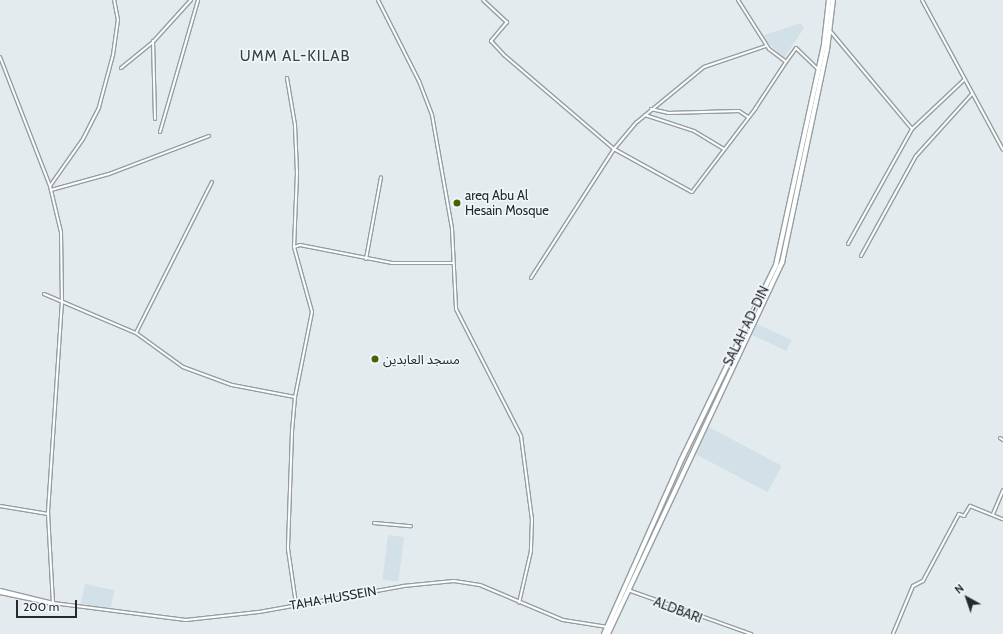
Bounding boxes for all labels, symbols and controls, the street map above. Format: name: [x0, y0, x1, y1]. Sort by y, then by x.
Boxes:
district label: UMM AL-KILAB: [240, 48, 350, 66]
place label: areq Abu Al Hesain Mosque: [465, 188, 549, 219]
marker: areq Abu Al Hesain Mosque: [452, 198, 462, 208]
street label: SALAH AD-DIN: [720, 283, 772, 369]
place label: مسجد العابدين: [383, 351, 460, 367]
marker: مسجد العابدين: [370, 354, 380, 364]
north arrow: [947, 578, 987, 618]
text: N: [952, 581, 967, 597]
street label: TAHA HUSSEIN: [288, 583, 378, 613]
scale bar: [18, 592, 79, 618]
street label: ALDBARI: [651, 594, 705, 626]
text: 200 m: [23, 599, 59, 614]

